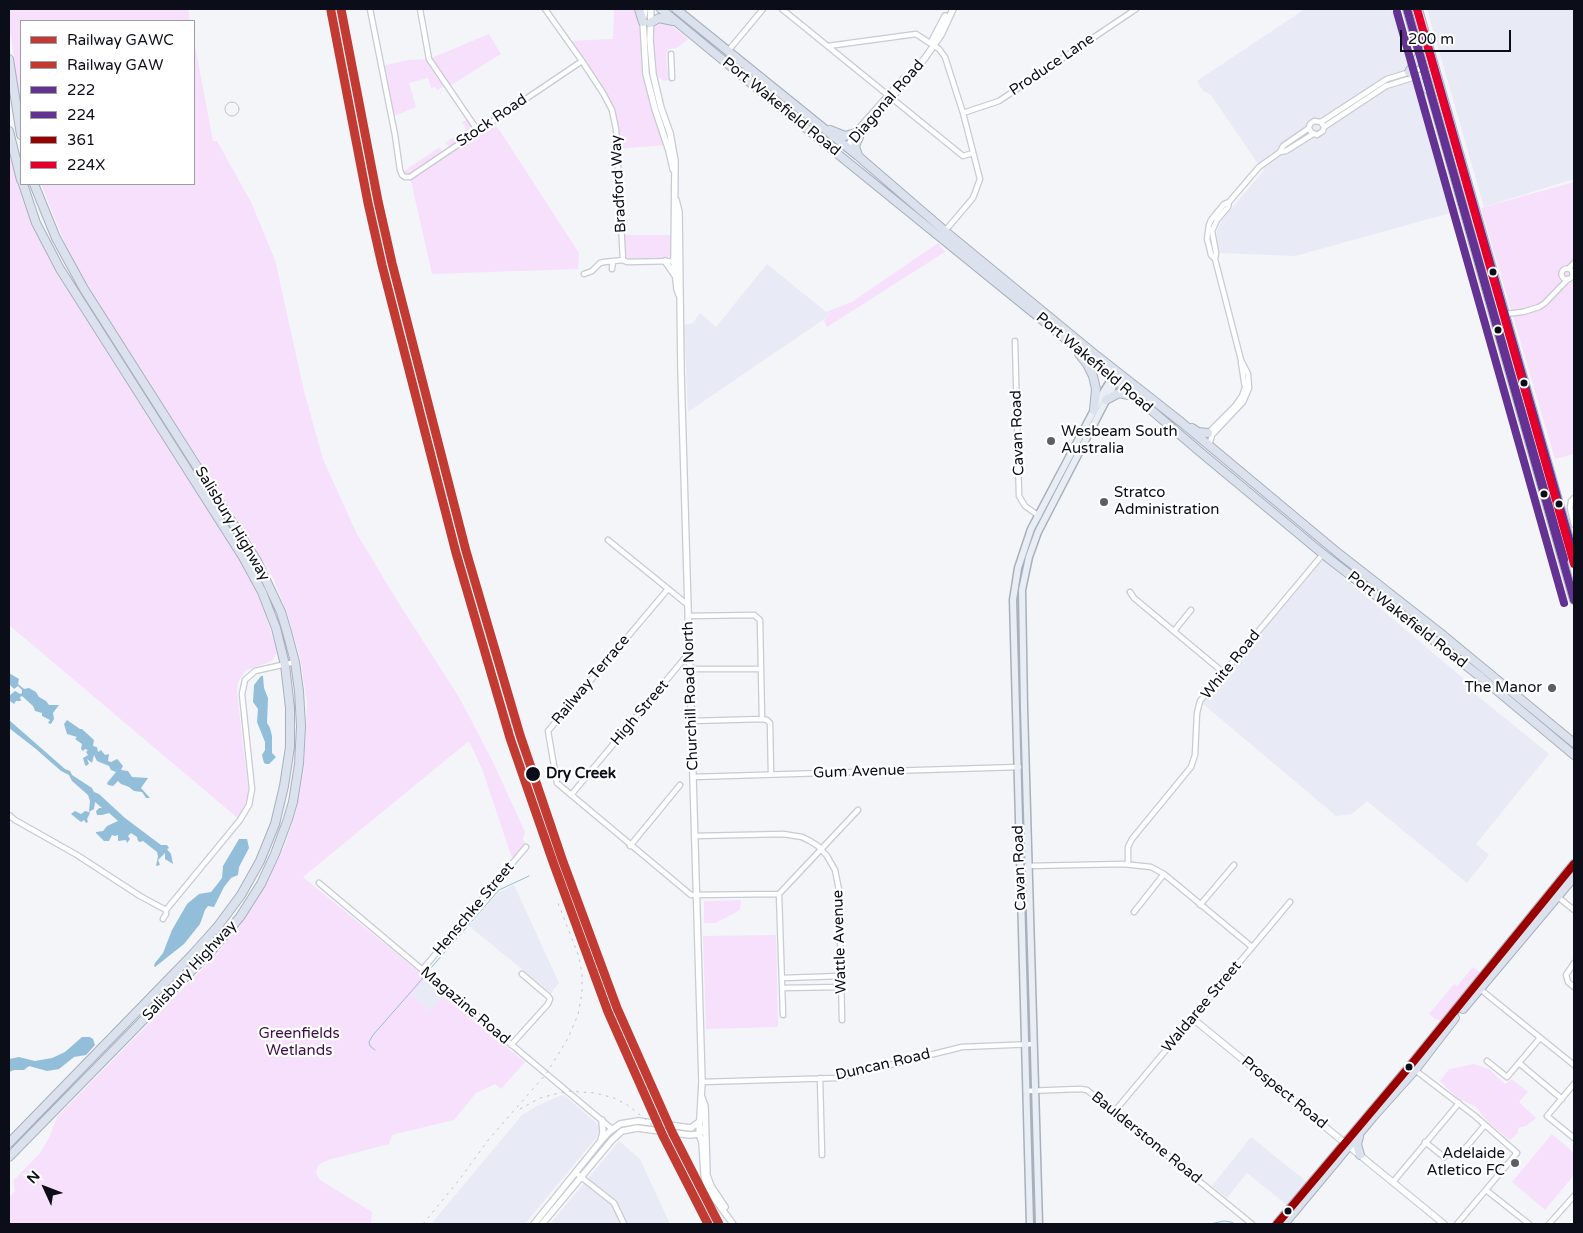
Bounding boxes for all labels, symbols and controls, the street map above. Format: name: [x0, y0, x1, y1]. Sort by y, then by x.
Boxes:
legend: [20, 20, 195, 185]
scale bar: [1403, 20, 1514, 52]
street label: Produce Lane: [1006, 30, 1098, 100]
text: 200 m: [1408, 30, 1454, 48]
text: Railway GAWC: [67, 31, 174, 49]
street label: Port Wakefield Road: [718, 54, 844, 160]
text: Railway GAW: [67, 56, 163, 74]
street label: Diagonal Road: [846, 57, 928, 147]
text: 222: [67, 81, 95, 99]
street label: Stock Road: [453, 91, 531, 151]
text: 224: [67, 106, 95, 124]
text: 361: [67, 131, 95, 149]
street label: Bradford Way: [607, 135, 631, 233]
text: 224X: [67, 156, 105, 174]
unlabelled marker: [1488, 267, 1498, 277]
street label: Port Wakefield Road: [1032, 309, 1156, 417]
unlabelled marker: [1493, 325, 1503, 335]
unlabelled marker: [1519, 378, 1529, 388]
street label: Cavan Road: [1008, 390, 1028, 476]
place label: Wesbeam South Australia: [1061, 423, 1178, 458]
marker: Wesbeam South Australia: [1045, 435, 1057, 447]
street label: Salisbury Highway: [191, 464, 273, 584]
place label: Stratco Administration: [1114, 484, 1219, 519]
unlabelled marker: [1539, 489, 1549, 499]
marker: Stratco Administration: [1098, 496, 1110, 508]
unlabelled marker: [1554, 499, 1564, 509]
street label: Port Wakefield Road: [1344, 568, 1470, 672]
street label: Churchill Road North: [679, 621, 703, 771]
street label: White Road: [1198, 627, 1264, 703]
street label: Railway Terrace: [548, 631, 634, 729]
street label: High Street: [607, 676, 673, 750]
place label: The Manor: [1465, 679, 1542, 697]
marker: The Manor: [1546, 682, 1558, 694]
street label: Gum Avenue: [813, 761, 905, 783]
marker: Dry Creek: [524, 765, 542, 783]
place label: Dry Creek: [546, 765, 616, 783]
street label: Cavan Road: [1010, 825, 1030, 911]
street label: Henschke Street: [430, 859, 518, 959]
street label: Wattle Avenue: [829, 890, 851, 994]
street label: Salisbury Highway: [139, 917, 241, 1025]
street label: Waldaree Street: [1159, 958, 1245, 1056]
street label: Magazine Road: [417, 963, 513, 1049]
park label: Greenfields Wetlands: [258, 1025, 340, 1060]
street label: Duncan Road: [834, 1045, 932, 1085]
street label: Prospect Road: [1238, 1053, 1330, 1133]
unlabelled marker: [1404, 1062, 1414, 1072]
street label: Baulderstone Road: [1087, 1088, 1205, 1188]
place label: Adelaide Atletico FC: [1427, 1145, 1505, 1180]
marker: Adelaide Atletico FC: [1509, 1157, 1521, 1169]
north arrow: [20, 1163, 70, 1213]
text: N: [24, 1168, 44, 1187]
unlabelled marker: [1283, 1206, 1293, 1216]

